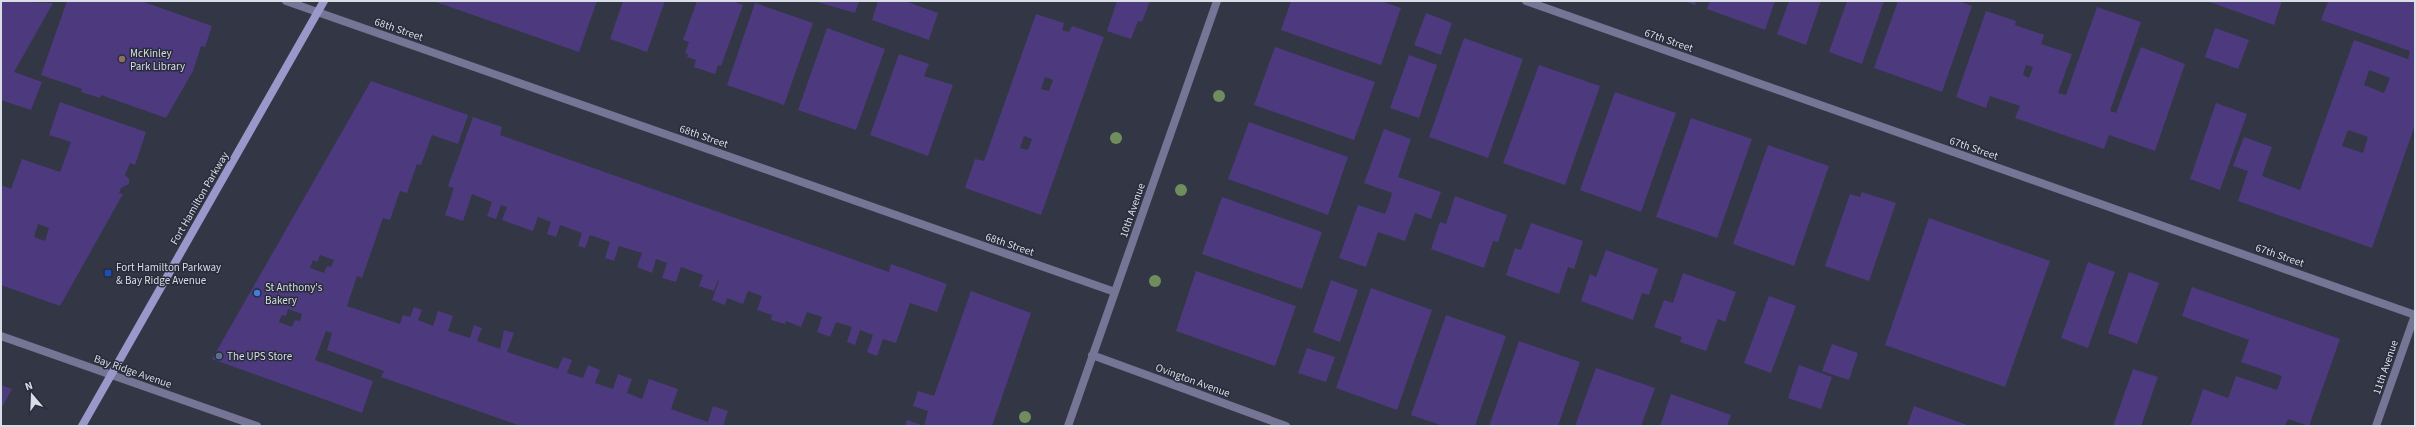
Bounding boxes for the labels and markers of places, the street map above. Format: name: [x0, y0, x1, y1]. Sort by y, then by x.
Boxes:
place label: McKinley Park Library: [130, 46, 185, 74]
marker: McKinley Park Library: [117, 54, 127, 64]
place label: Fort Hamilton Parkway & Bay Ridge Avenue: [116, 260, 221, 288]
marker: Fort Hamilton Parkway & Bay Ridge Avenue: [103, 268, 113, 278]
place label: St Anthony's Bakery: [265, 280, 323, 308]
marker: St Anthony's Bakery: [252, 288, 262, 298]
place label: The UPS Store: [227, 349, 293, 364]
marker: The UPS Store: [214, 351, 224, 361]

